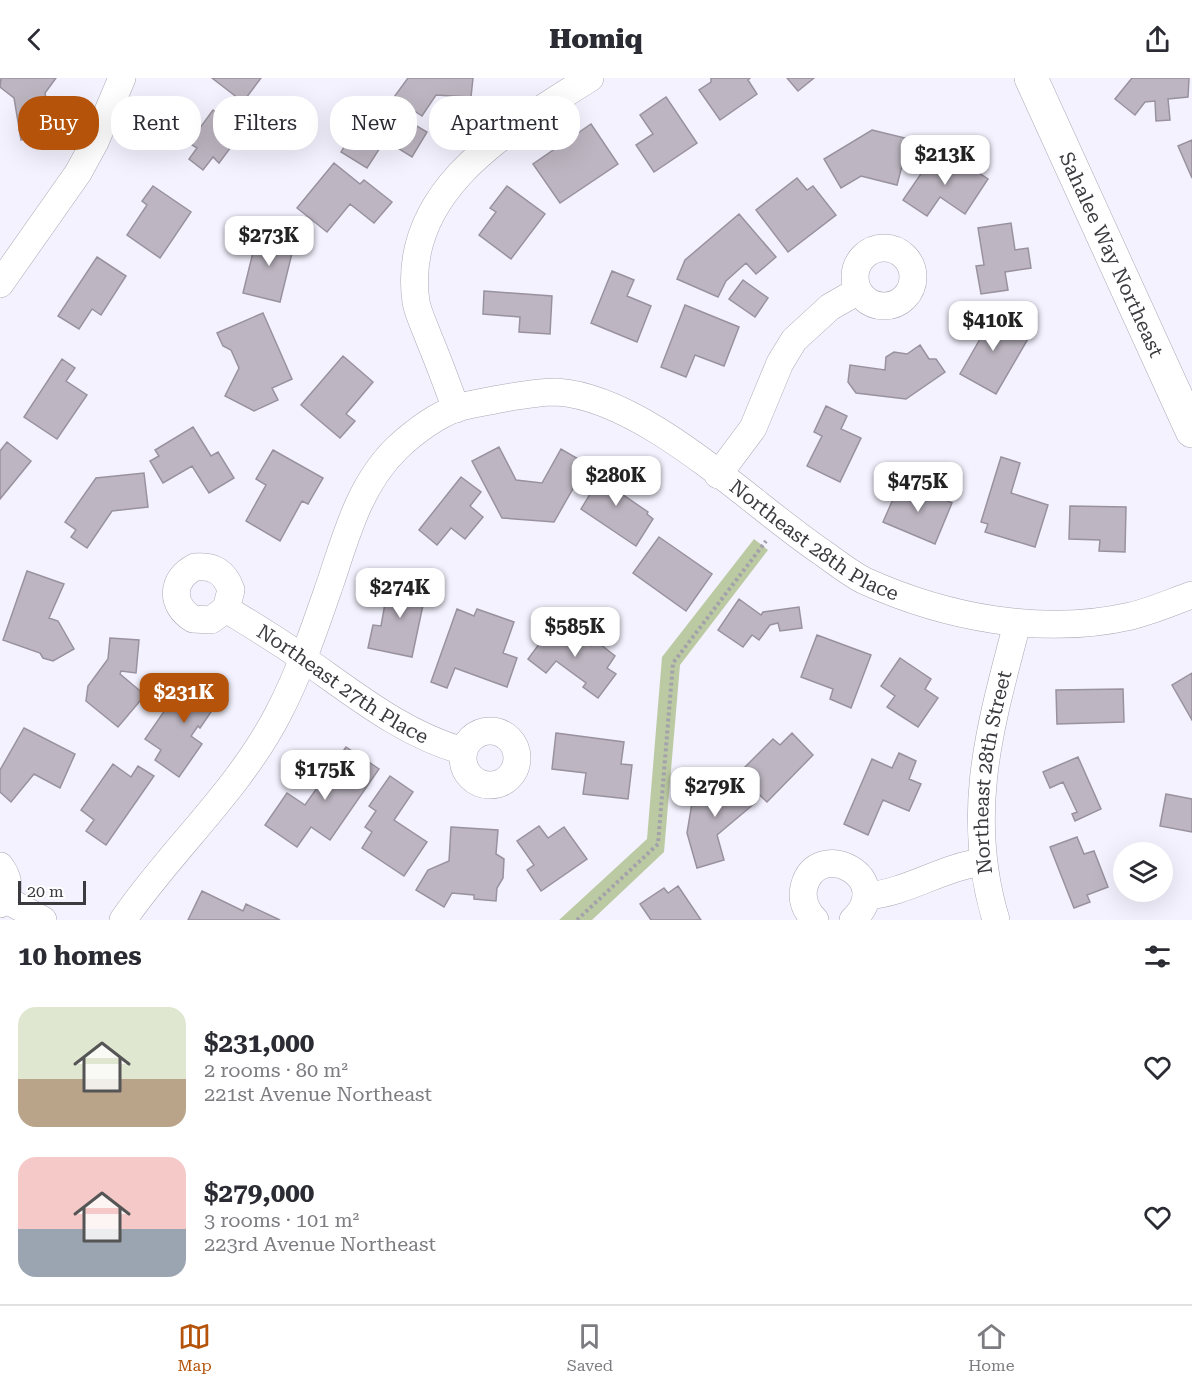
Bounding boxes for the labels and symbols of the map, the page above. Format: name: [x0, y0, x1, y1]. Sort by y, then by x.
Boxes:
pin: $213K: [903, 135, 987, 186]
street label: Sahalee Way Northeast: [1054, 148, 1169, 361]
pin: $273K: [227, 216, 311, 267]
pin: $410K: [951, 301, 1035, 352]
pin: $280K: [574, 456, 658, 507]
pin: $475K: [876, 462, 960, 513]
street label: Northeast 28th Place: [725, 474, 902, 606]
pin: $274K: [358, 568, 442, 619]
pin: $585K: [533, 607, 617, 658]
street label: Northeast 27th Place: [253, 619, 432, 749]
street label: Northeast 28th Street: [969, 667, 1017, 876]
pin: $231K: [142, 673, 226, 724]
pin: $175K: [283, 750, 367, 801]
pin: $279K: [673, 767, 757, 818]
scale bar: [18, 878, 86, 906]

